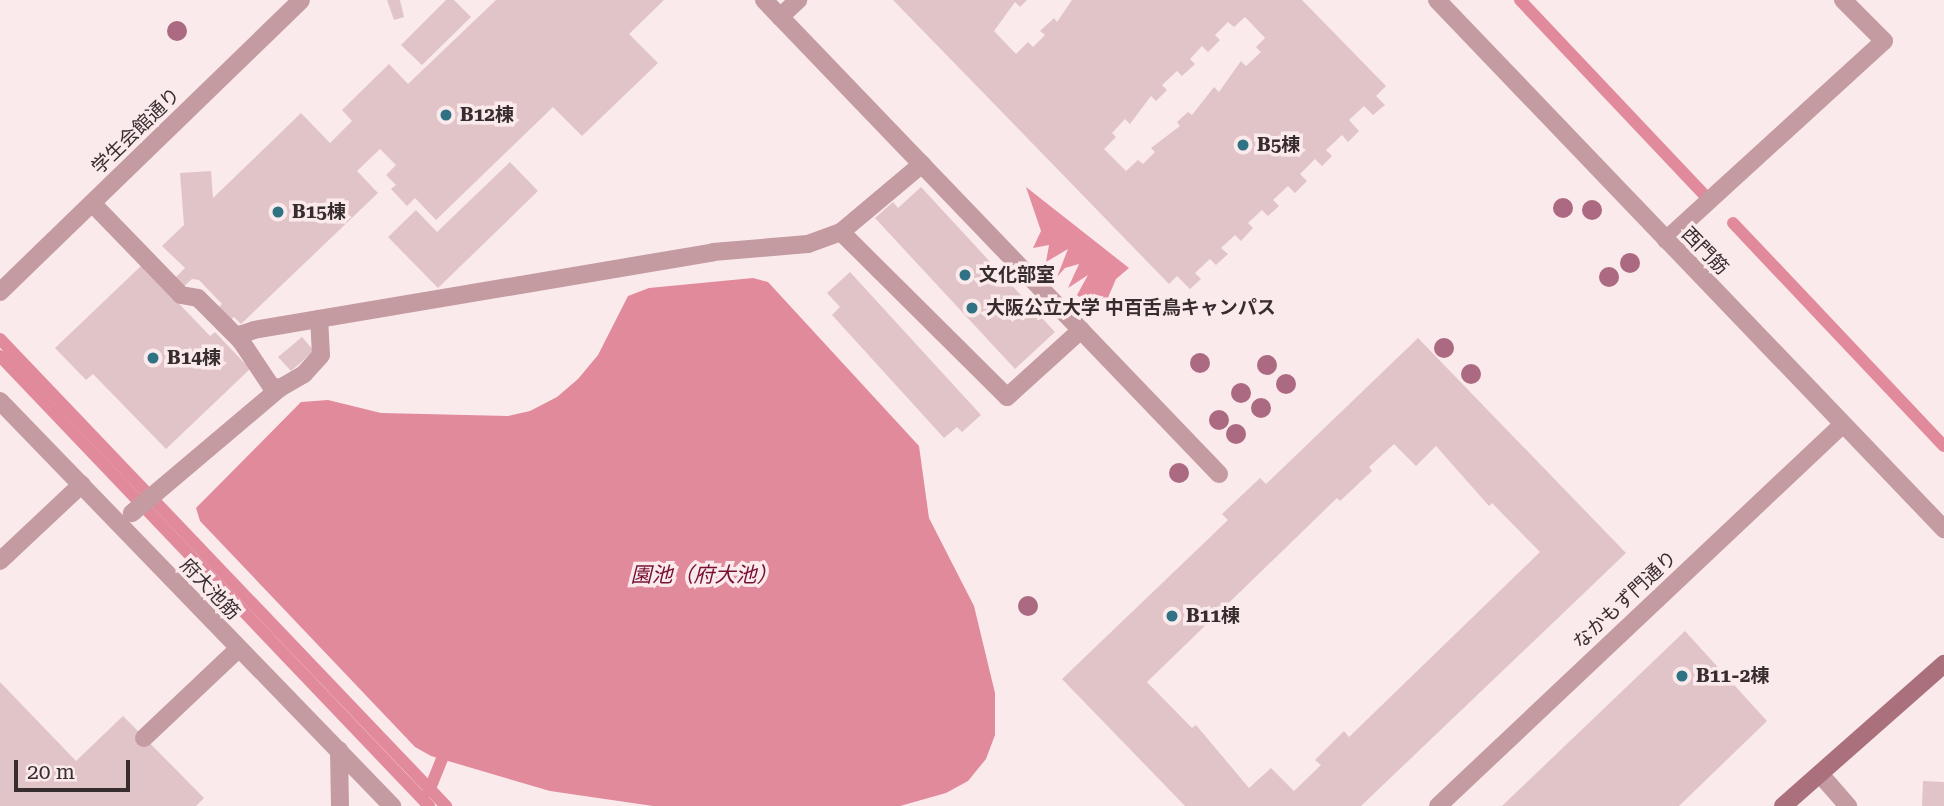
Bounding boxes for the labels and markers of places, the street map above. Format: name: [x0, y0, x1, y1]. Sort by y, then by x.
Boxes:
place label: B12棟: [460, 104, 514, 126]
marker: B12棟: [438, 107, 454, 123]
place label: B5棟: [1257, 134, 1300, 156]
marker: B5棟: [1235, 137, 1251, 153]
place label: B15棟: [292, 201, 346, 223]
marker: B15棟: [270, 204, 286, 220]
place label: 文化部室: [979, 264, 1055, 286]
marker: 文化部室: [957, 267, 973, 283]
place label: 大阪公立大学 中百舌鳥キャンパス: [986, 297, 1276, 319]
marker: 大阪公立大学 中百舌鳥キャンパス: [964, 300, 980, 316]
place label: B14棟: [167, 347, 221, 369]
marker: B14棟: [145, 350, 161, 366]
place label: B11棟: [1186, 605, 1240, 627]
marker: B11棟: [1164, 608, 1180, 624]
place label: B11-2棟: [1696, 665, 1769, 687]
marker: B11-2棟: [1674, 668, 1690, 684]

